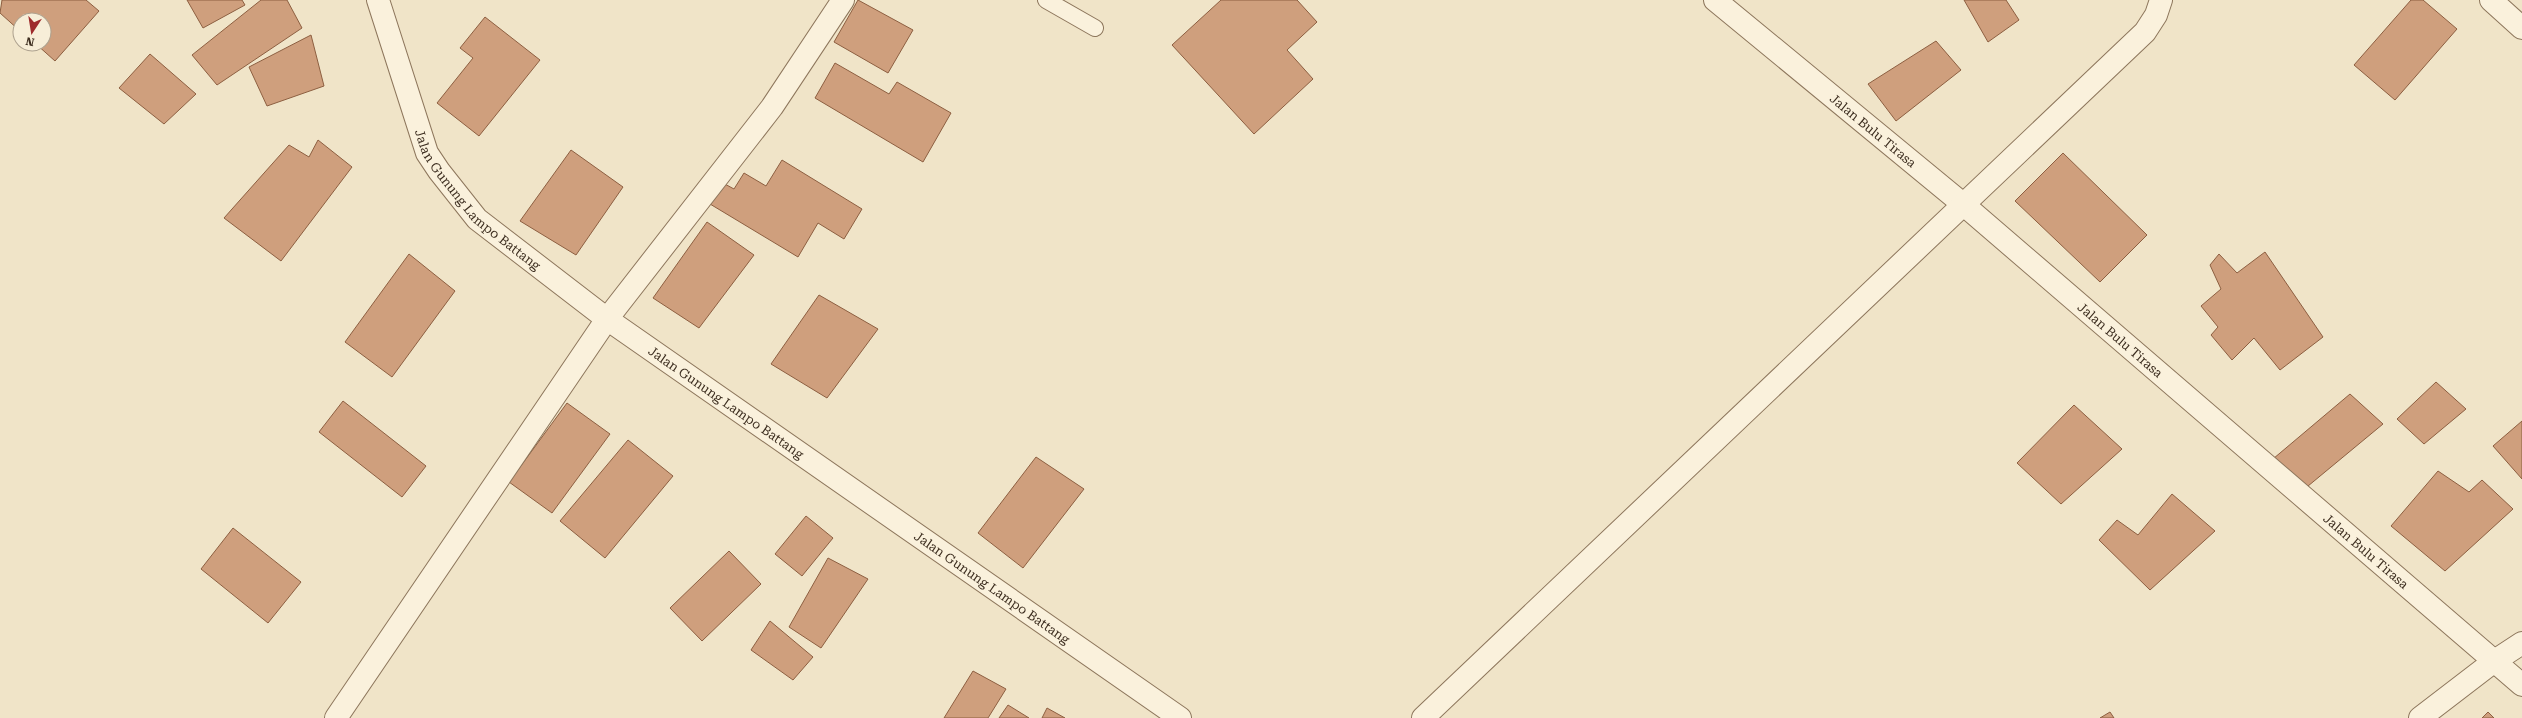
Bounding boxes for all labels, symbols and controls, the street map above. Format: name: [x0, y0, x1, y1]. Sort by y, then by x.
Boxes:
north arrow: [12, 12, 52, 52]
text: N: [24, 34, 36, 49]
street label: Jalan Bulu Tirasa: [1827, 91, 1919, 171]
street label: Jalan Gunung Lampo Battang: [412, 127, 544, 274]
street label: Jalan Bulu Tirasa: [2075, 299, 2166, 381]
street label: Jalan Gunung Lampo Battang: [646, 343, 807, 462]
street label: Jalan Bulu Tirasa: [2320, 511, 2411, 592]
street label: Jalan Gunung Lampo Battang: [911, 528, 1073, 647]

